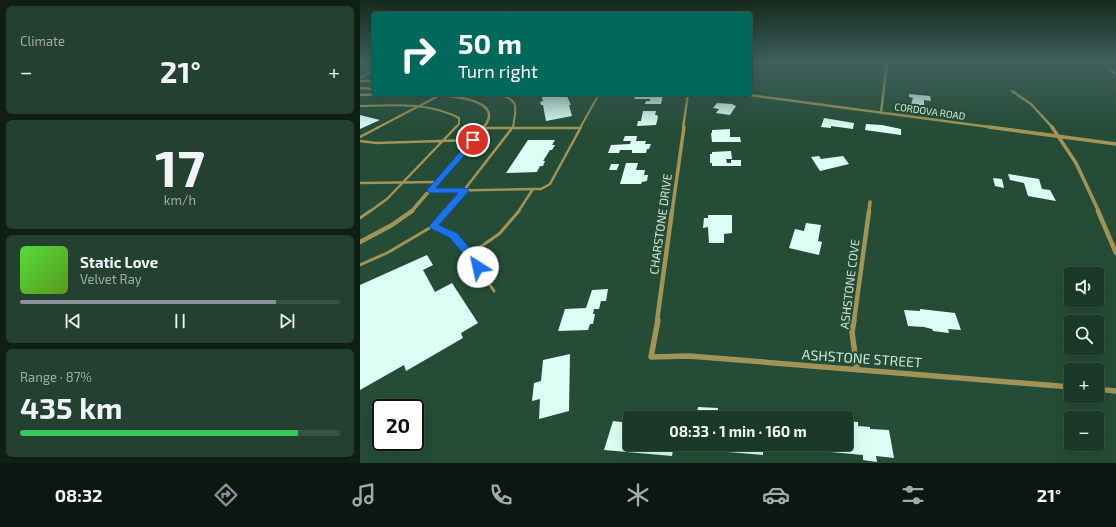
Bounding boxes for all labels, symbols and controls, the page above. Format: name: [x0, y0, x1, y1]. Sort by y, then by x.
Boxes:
text: 50 m: [458, 26, 522, 60]
icon: right: [392, 28, 444, 80]
text: Climate: [20, 33, 65, 49]
text: 21°: [160, 53, 201, 89]
text: −: [20, 58, 33, 84]
text: +: [328, 58, 340, 84]
text: Turn right: [458, 60, 538, 82]
street label: CORDOVA ROAD: [894, 100, 967, 122]
pin: [456, 123, 490, 157]
icon: arrive: [462, 129, 484, 151]
text: 17: [155, 135, 205, 197]
street label: CHARSTONE DRIVE: [646, 172, 674, 275]
text: km/h: [164, 192, 196, 208]
street label: ASHSTONE COVE: [837, 238, 861, 330]
position arrow: [457, 246, 499, 288]
text: Static Love: [80, 253, 158, 271]
map controls: [1064, 267, 1104, 451]
button: sound: [1064, 267, 1104, 307]
text: Velvet Ray: [80, 271, 142, 287]
icon: previous: [62, 310, 84, 332]
icon: pause: [169, 310, 191, 332]
icon: next: [276, 310, 298, 332]
button: search: [1064, 315, 1104, 355]
street label: ASHSTONE STREET: [801, 345, 923, 371]
button: +: [1064, 363, 1104, 403]
text: Range · 87%: [20, 369, 92, 385]
text: 435 km: [20, 389, 122, 425]
speed limit sign: 20: [372, 399, 424, 451]
button: −: [1064, 411, 1104, 451]
text: 08:33 · 1 min · 160 m: [669, 422, 807, 440]
icon: directions: [212, 481, 240, 509]
icon: music: [350, 481, 378, 509]
icon: phone: [487, 481, 515, 509]
icon: climate: [624, 481, 652, 509]
icon: car: [762, 481, 790, 509]
icon: filters: [899, 481, 927, 509]
text: 08:32: [55, 484, 103, 506]
text: 21°: [1037, 484, 1061, 506]

